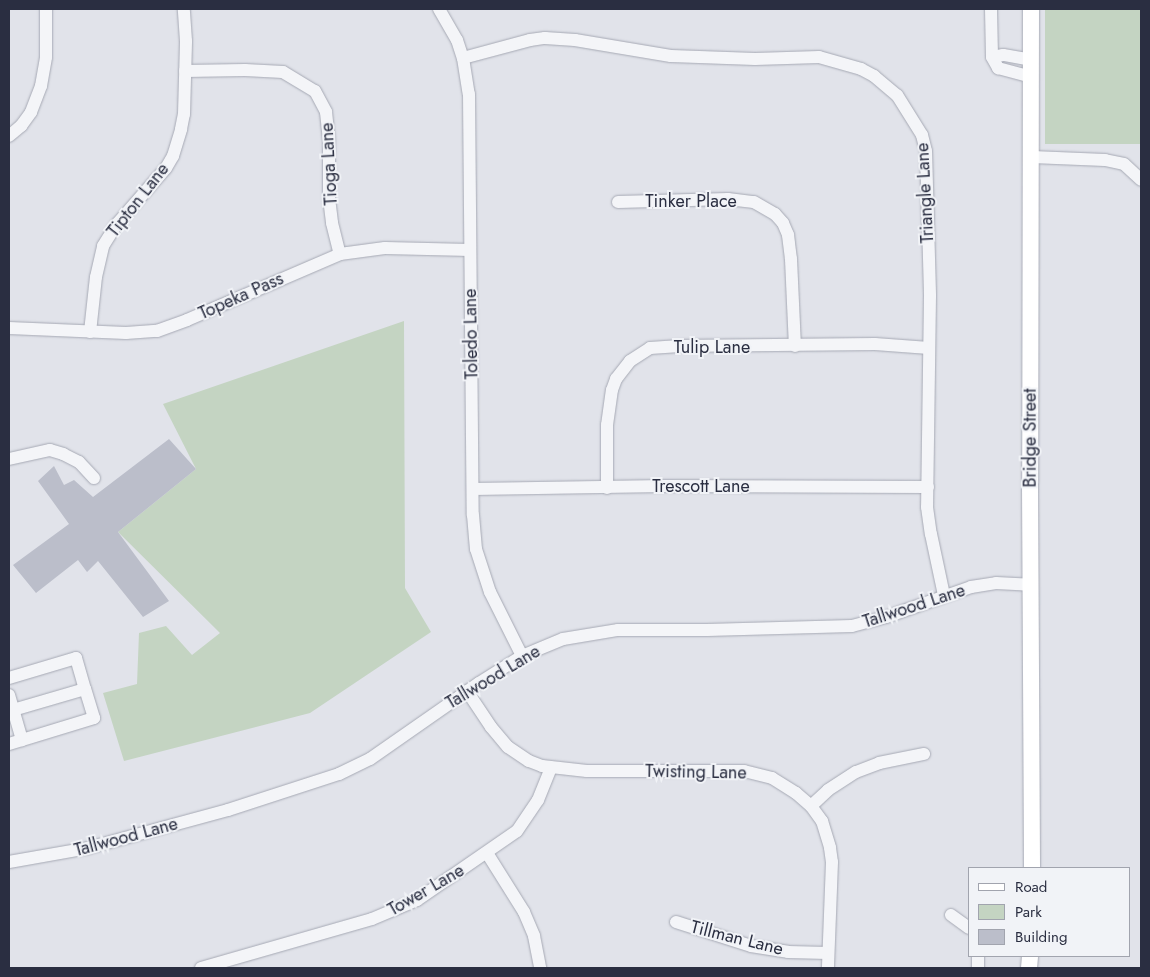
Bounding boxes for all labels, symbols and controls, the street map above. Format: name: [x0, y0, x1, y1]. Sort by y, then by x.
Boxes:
street label: Tioga Lane: [316, 122, 342, 206]
street label: Triangle Lane: [912, 142, 938, 244]
street label: Tipton Lane: [102, 159, 174, 241]
street label: Tinker Place: [645, 190, 737, 212]
street label: Topeka Pass: [195, 268, 287, 324]
street label: Toledo Lane: [459, 288, 483, 380]
street label: Tulip Lane: [674, 336, 750, 358]
street label: Bridge Street: [1019, 388, 1041, 488]
street label: Trescott Lane: [652, 475, 750, 497]
street label: Tallwood Lane: [860, 579, 968, 633]
street label: Tallwood Lane: [442, 640, 544, 714]
street label: Twisting Lane: [645, 760, 747, 784]
street label: Tallwood Lane: [72, 813, 180, 861]
street label: Tower Lane: [384, 860, 468, 920]
legend: [968, 867, 1130, 957]
text: Road: [1015, 876, 1047, 898]
text: Park: [1015, 901, 1042, 923]
street label: Tillman Lane: [689, 916, 785, 960]
text: Building: [1015, 926, 1067, 948]

